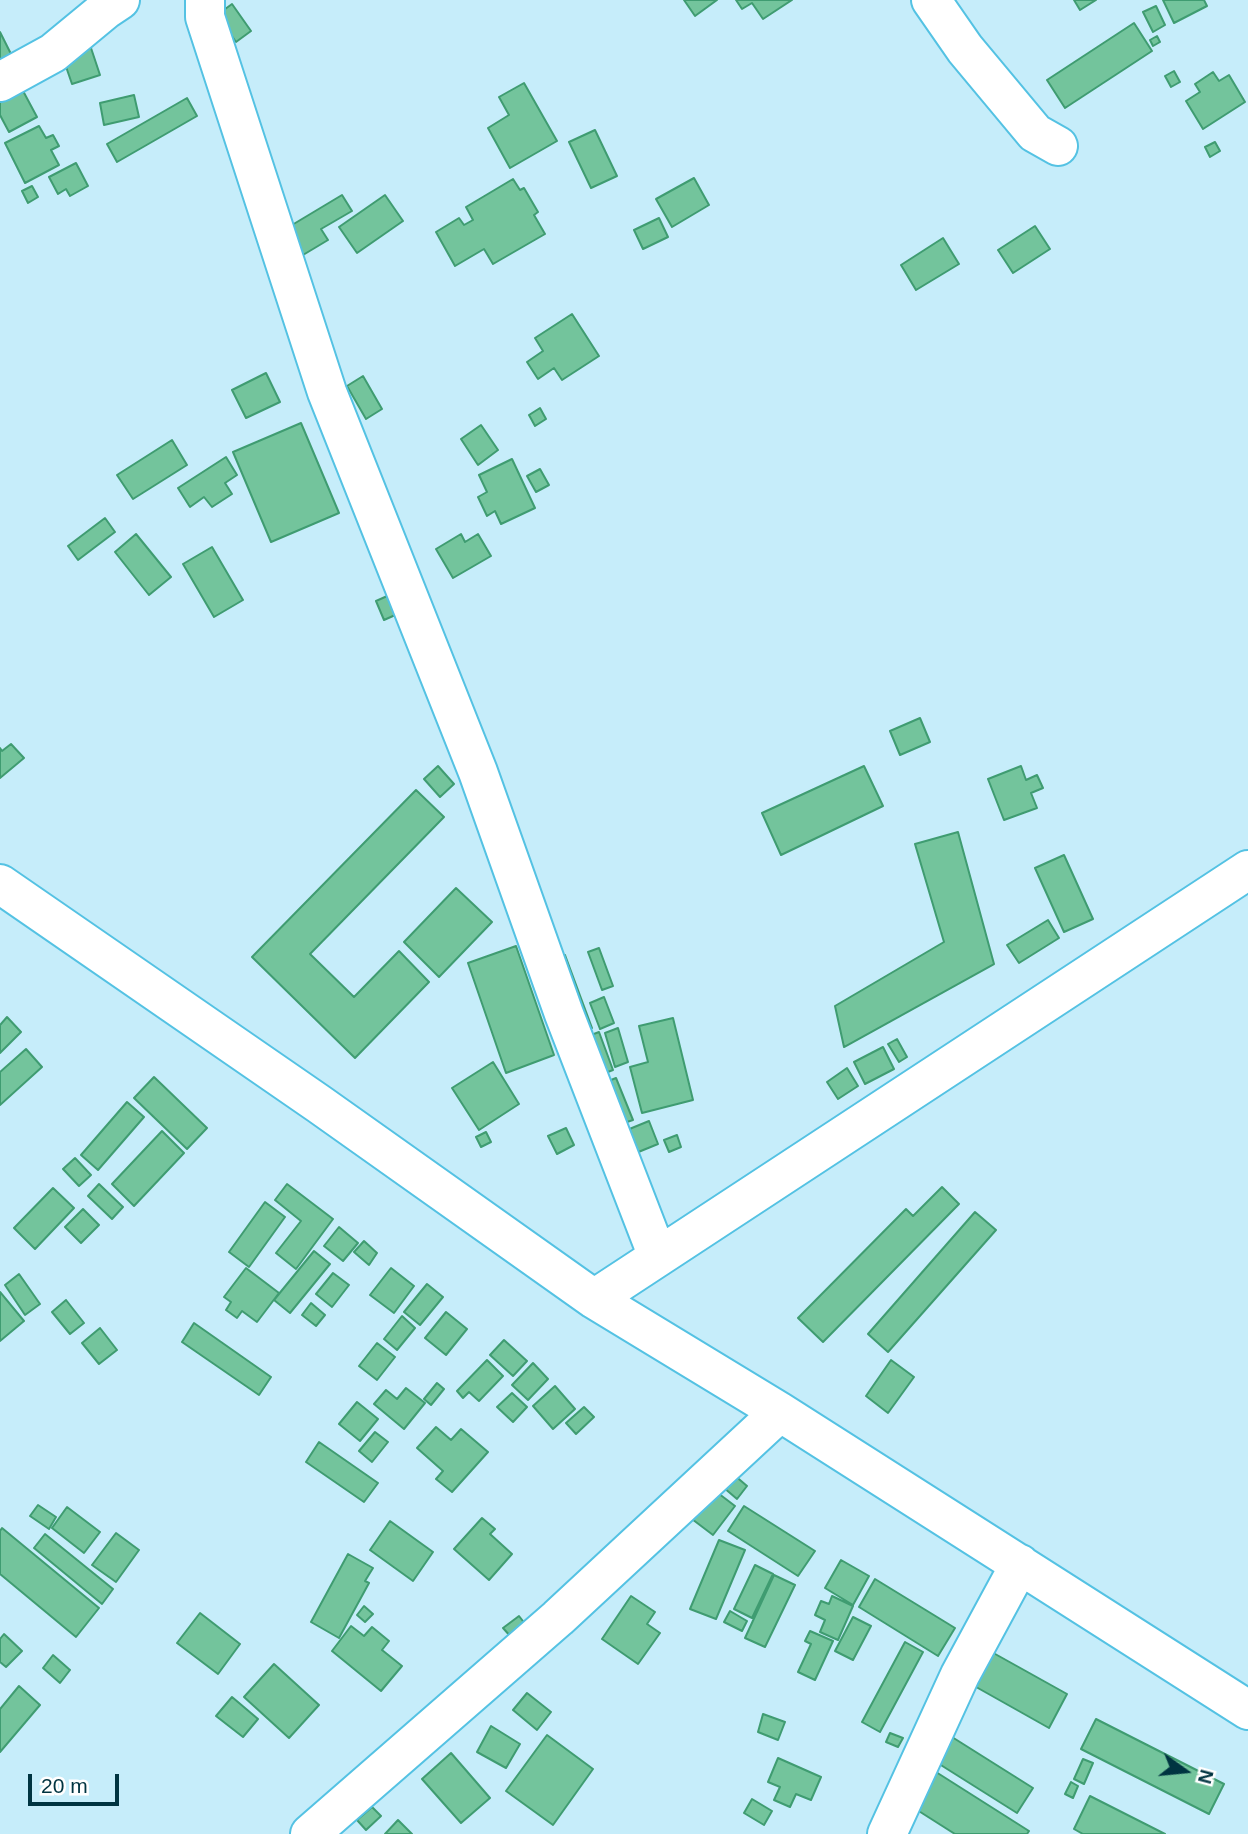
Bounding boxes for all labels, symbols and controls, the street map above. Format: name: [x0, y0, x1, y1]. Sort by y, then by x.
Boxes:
north arrow: [1150, 1736, 1220, 1806]
scale bar: [32, 1760, 122, 1804]
text: N: [1194, 1767, 1218, 1786]
text: 20 m: [41, 1774, 88, 1797]

